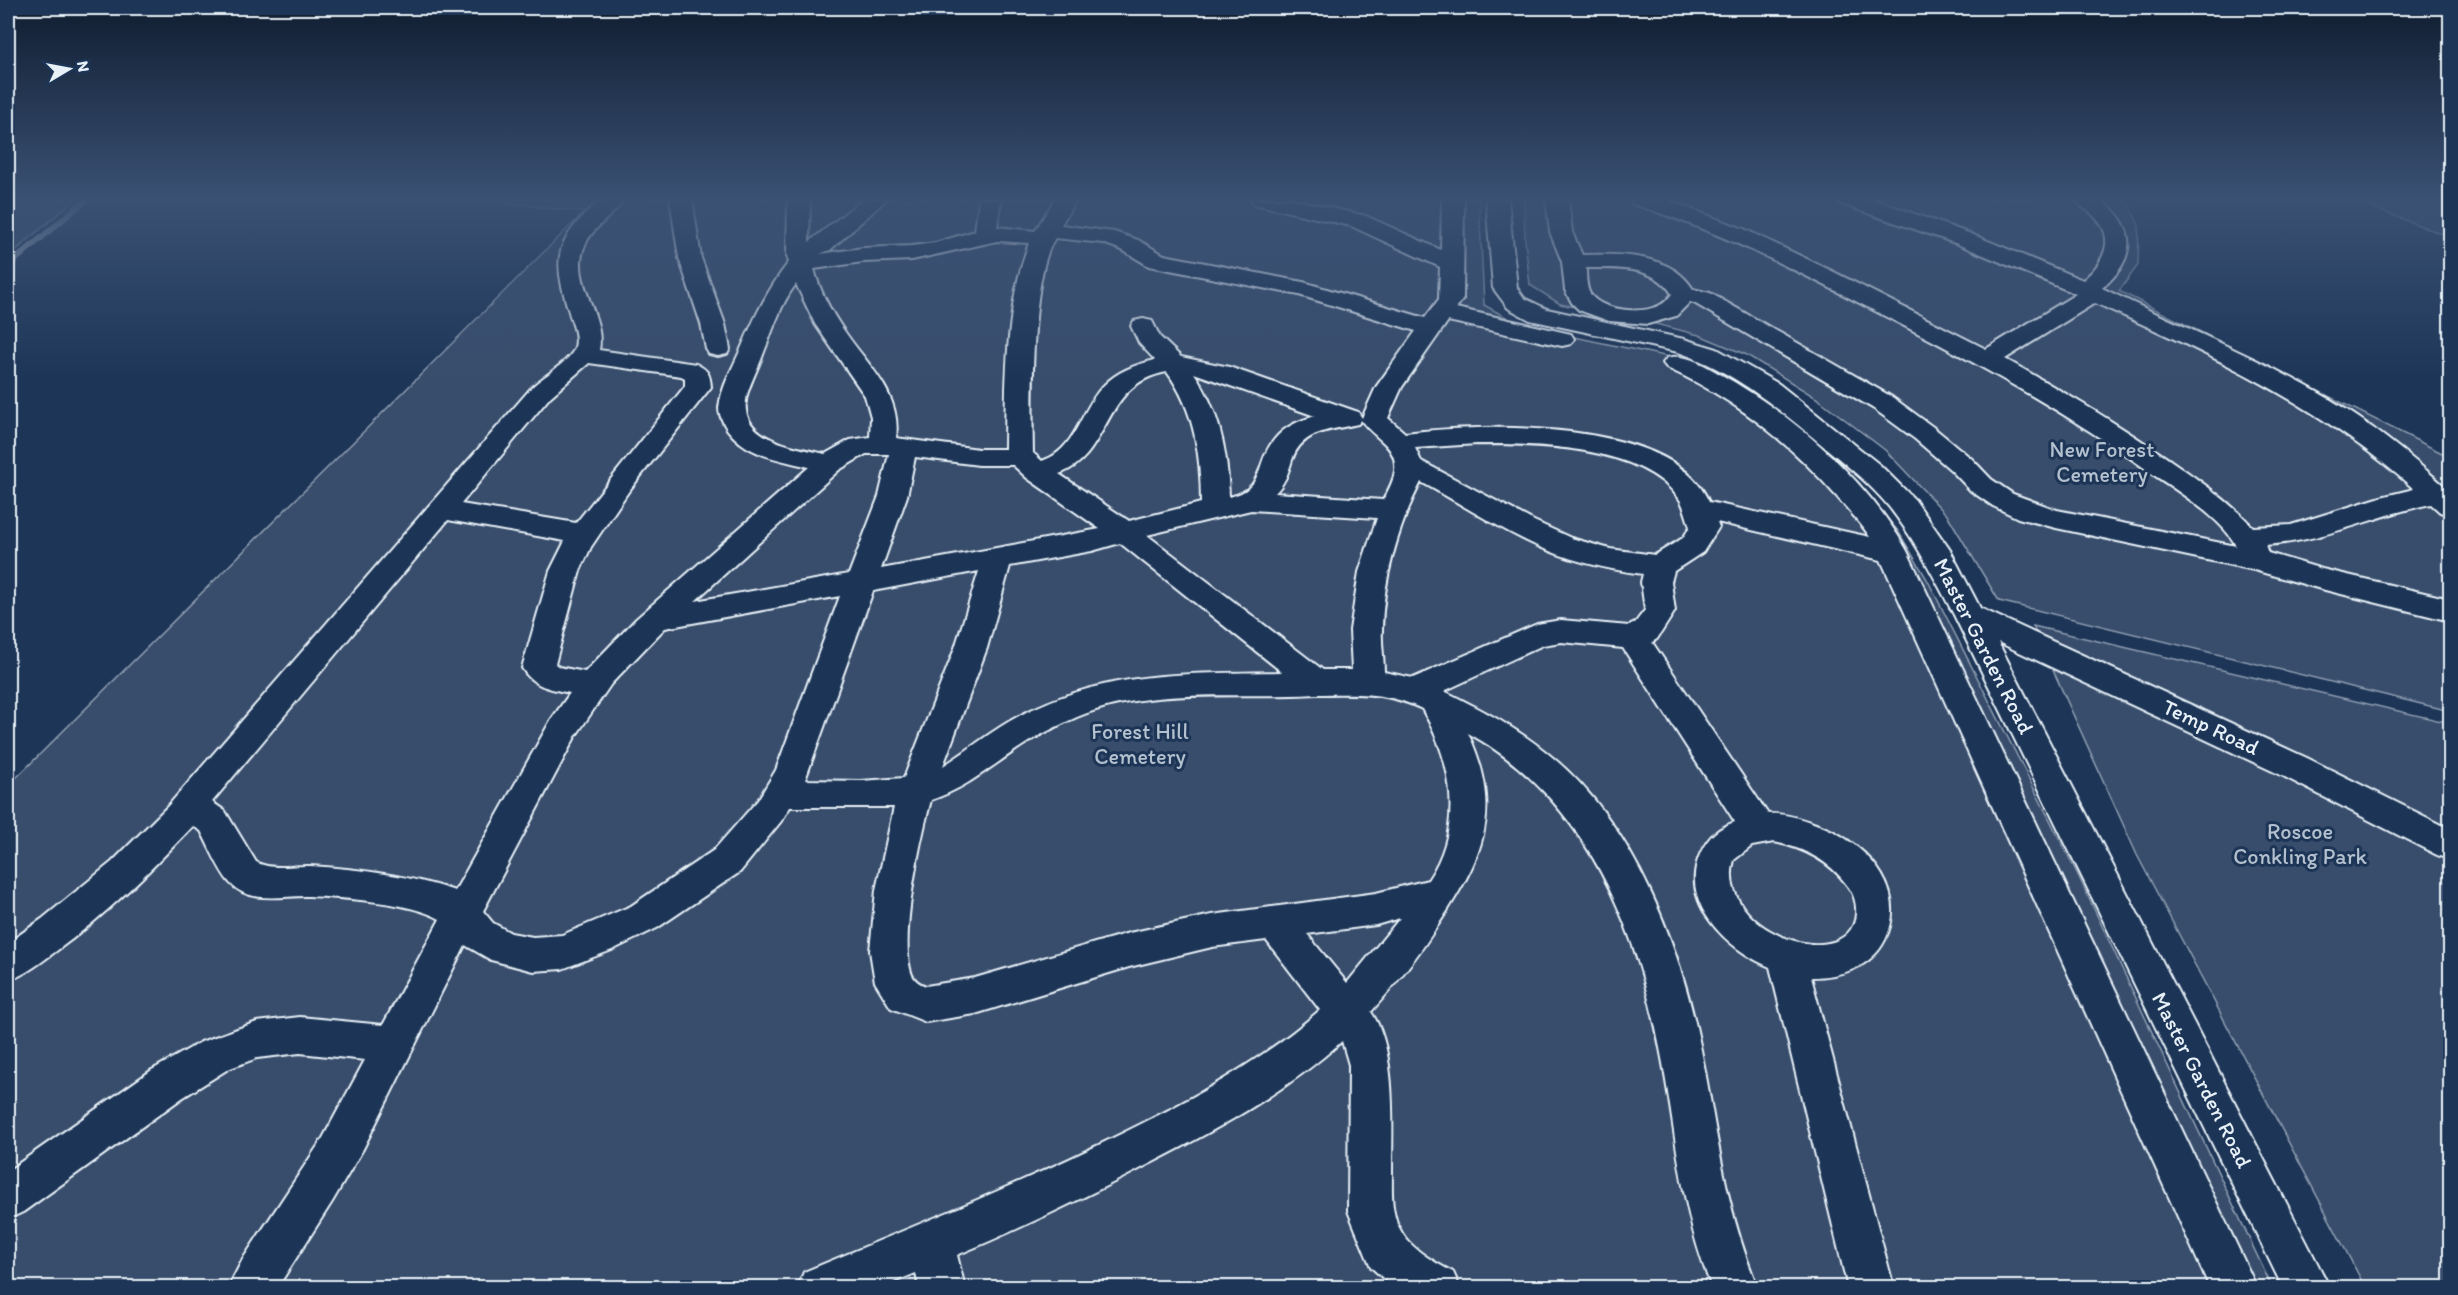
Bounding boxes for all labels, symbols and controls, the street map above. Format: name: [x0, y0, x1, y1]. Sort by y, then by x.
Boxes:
north arrow: [39, 39, 99, 99]
text: N: [73, 60, 94, 73]
park label: New Forest Cemetery: [2050, 436, 2154, 488]
street label: Master Garden Road: [1928, 553, 2040, 739]
street label: Temp Road: [2159, 693, 2263, 761]
park label: Forest Hill Cemetery: [1091, 718, 1189, 770]
park label: Roscoe Conkling Park: [2233, 818, 2367, 870]
street label: Master Garden Road: [2146, 987, 2258, 1173]

